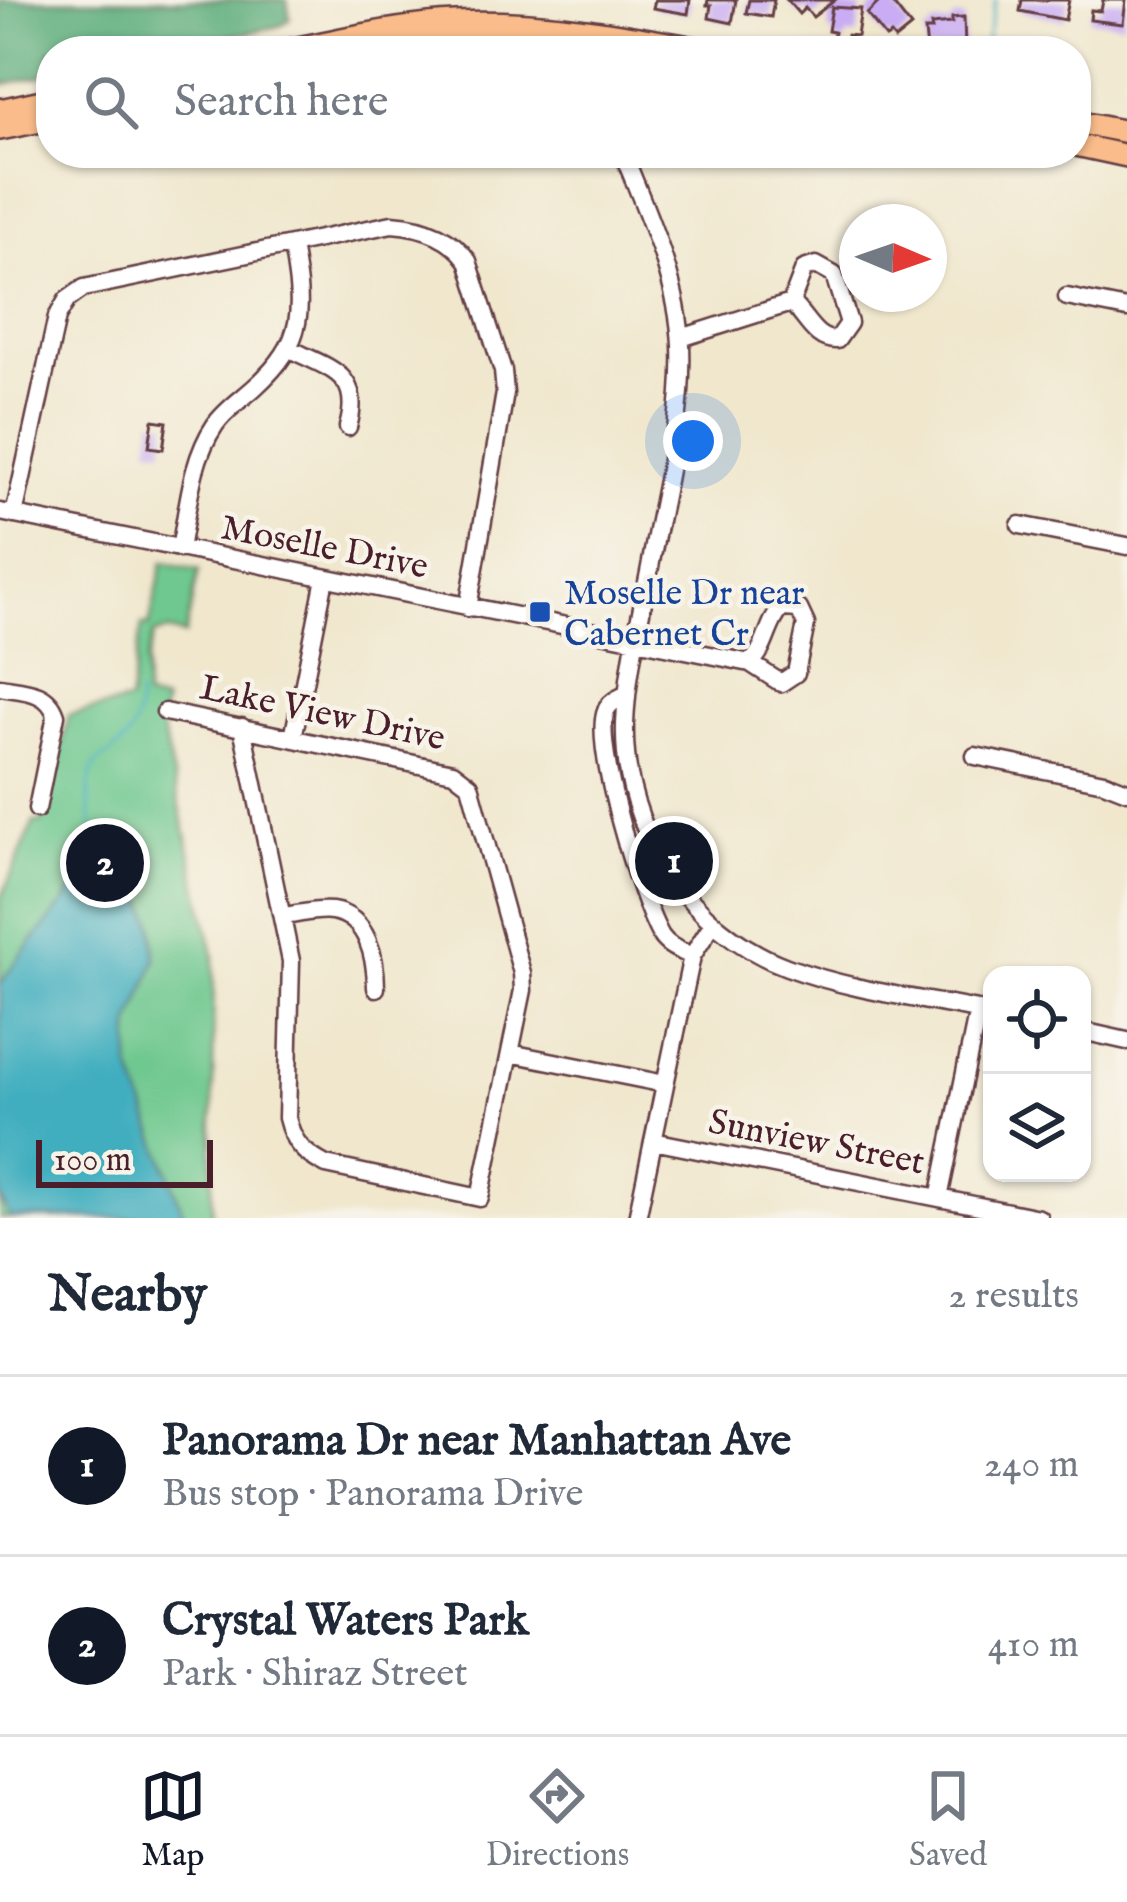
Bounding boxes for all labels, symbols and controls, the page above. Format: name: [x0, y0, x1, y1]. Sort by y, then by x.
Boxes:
search box: [36, 36, 1091, 168]
icon: search: [78, 69, 144, 135]
text: Search here: [174, 74, 388, 131]
north arrow: [839, 204, 947, 312]
your location: [663, 411, 723, 471]
street label: Moselle Drive: [217, 505, 432, 591]
place label: Moselle Dr near Cabernet Cr: [564, 571, 804, 658]
marker: Moselle Dr near Cabernet Cr: [527, 599, 553, 625]
street label: Lake View Drive: [196, 666, 449, 762]
pin: 1: [635, 816, 713, 906]
pin: 2: [66, 818, 144, 908]
map controls: [983, 966, 1091, 1182]
button: locate: [983, 966, 1091, 1074]
button: layers: [983, 1074, 1091, 1182]
street label: Sunview Street: [705, 1099, 928, 1186]
scale bar: [36, 1134, 213, 1187]
text: 100 m: [54, 1140, 131, 1182]
text: Nearby: [48, 1264, 207, 1329]
text: 2 results: [948, 1272, 1079, 1321]
text: Panorama Dr near Manhattan Ave: [162, 1413, 791, 1470]
text: 1: [80, 1441, 94, 1490]
text: 240 m: [984, 1441, 1079, 1490]
text: Bus stop · Panorama Drive: [162, 1470, 583, 1519]
text: Crystal Waters Park: [162, 1593, 529, 1650]
text: 2: [78, 1621, 96, 1670]
text: 410 m: [988, 1621, 1079, 1670]
text: Park · Shiraz Street: [162, 1650, 468, 1699]
tab: Map: [140, 1763, 206, 1877]
tab: Directions: [486, 1763, 629, 1877]
tab: Saved: [909, 1763, 987, 1877]

